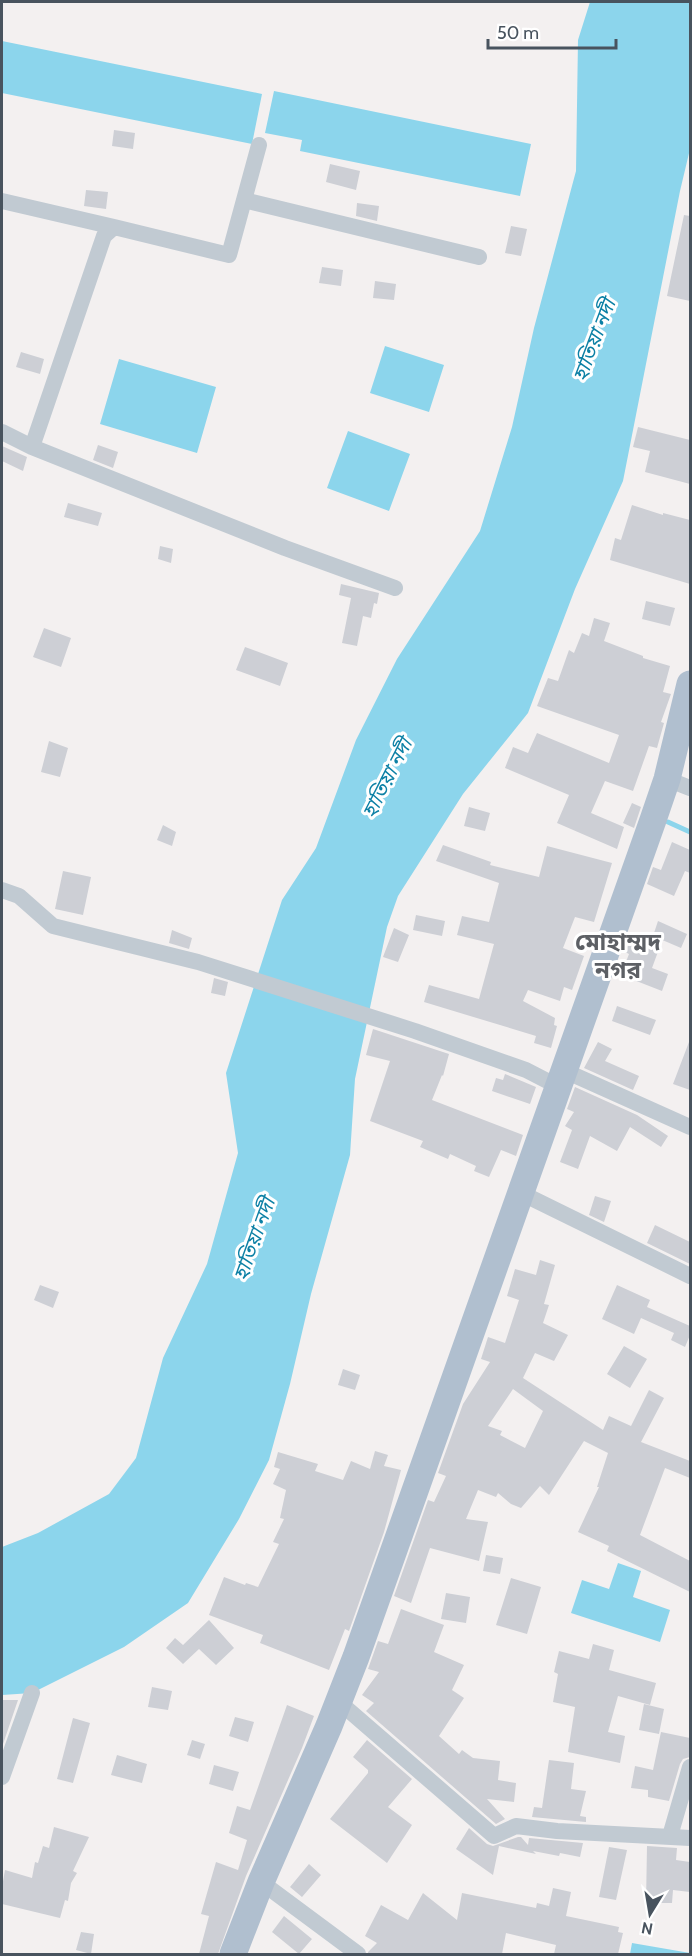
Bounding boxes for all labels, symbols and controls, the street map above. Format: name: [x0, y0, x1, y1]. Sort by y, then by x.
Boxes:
scale bar: [488, 12, 616, 50]
text: 50 m: [497, 22, 539, 44]
water label: হাতিয়া নদী: [567, 292, 622, 384]
water label: হাতিয়া নদী: [357, 731, 419, 822]
district label: মোহাম্মদ নগর: [575, 927, 661, 984]
water label: হাতিয়া নদী: [228, 1191, 281, 1283]
north arrow: [620, 1884, 680, 1944]
text: N: [640, 1918, 655, 1939]

